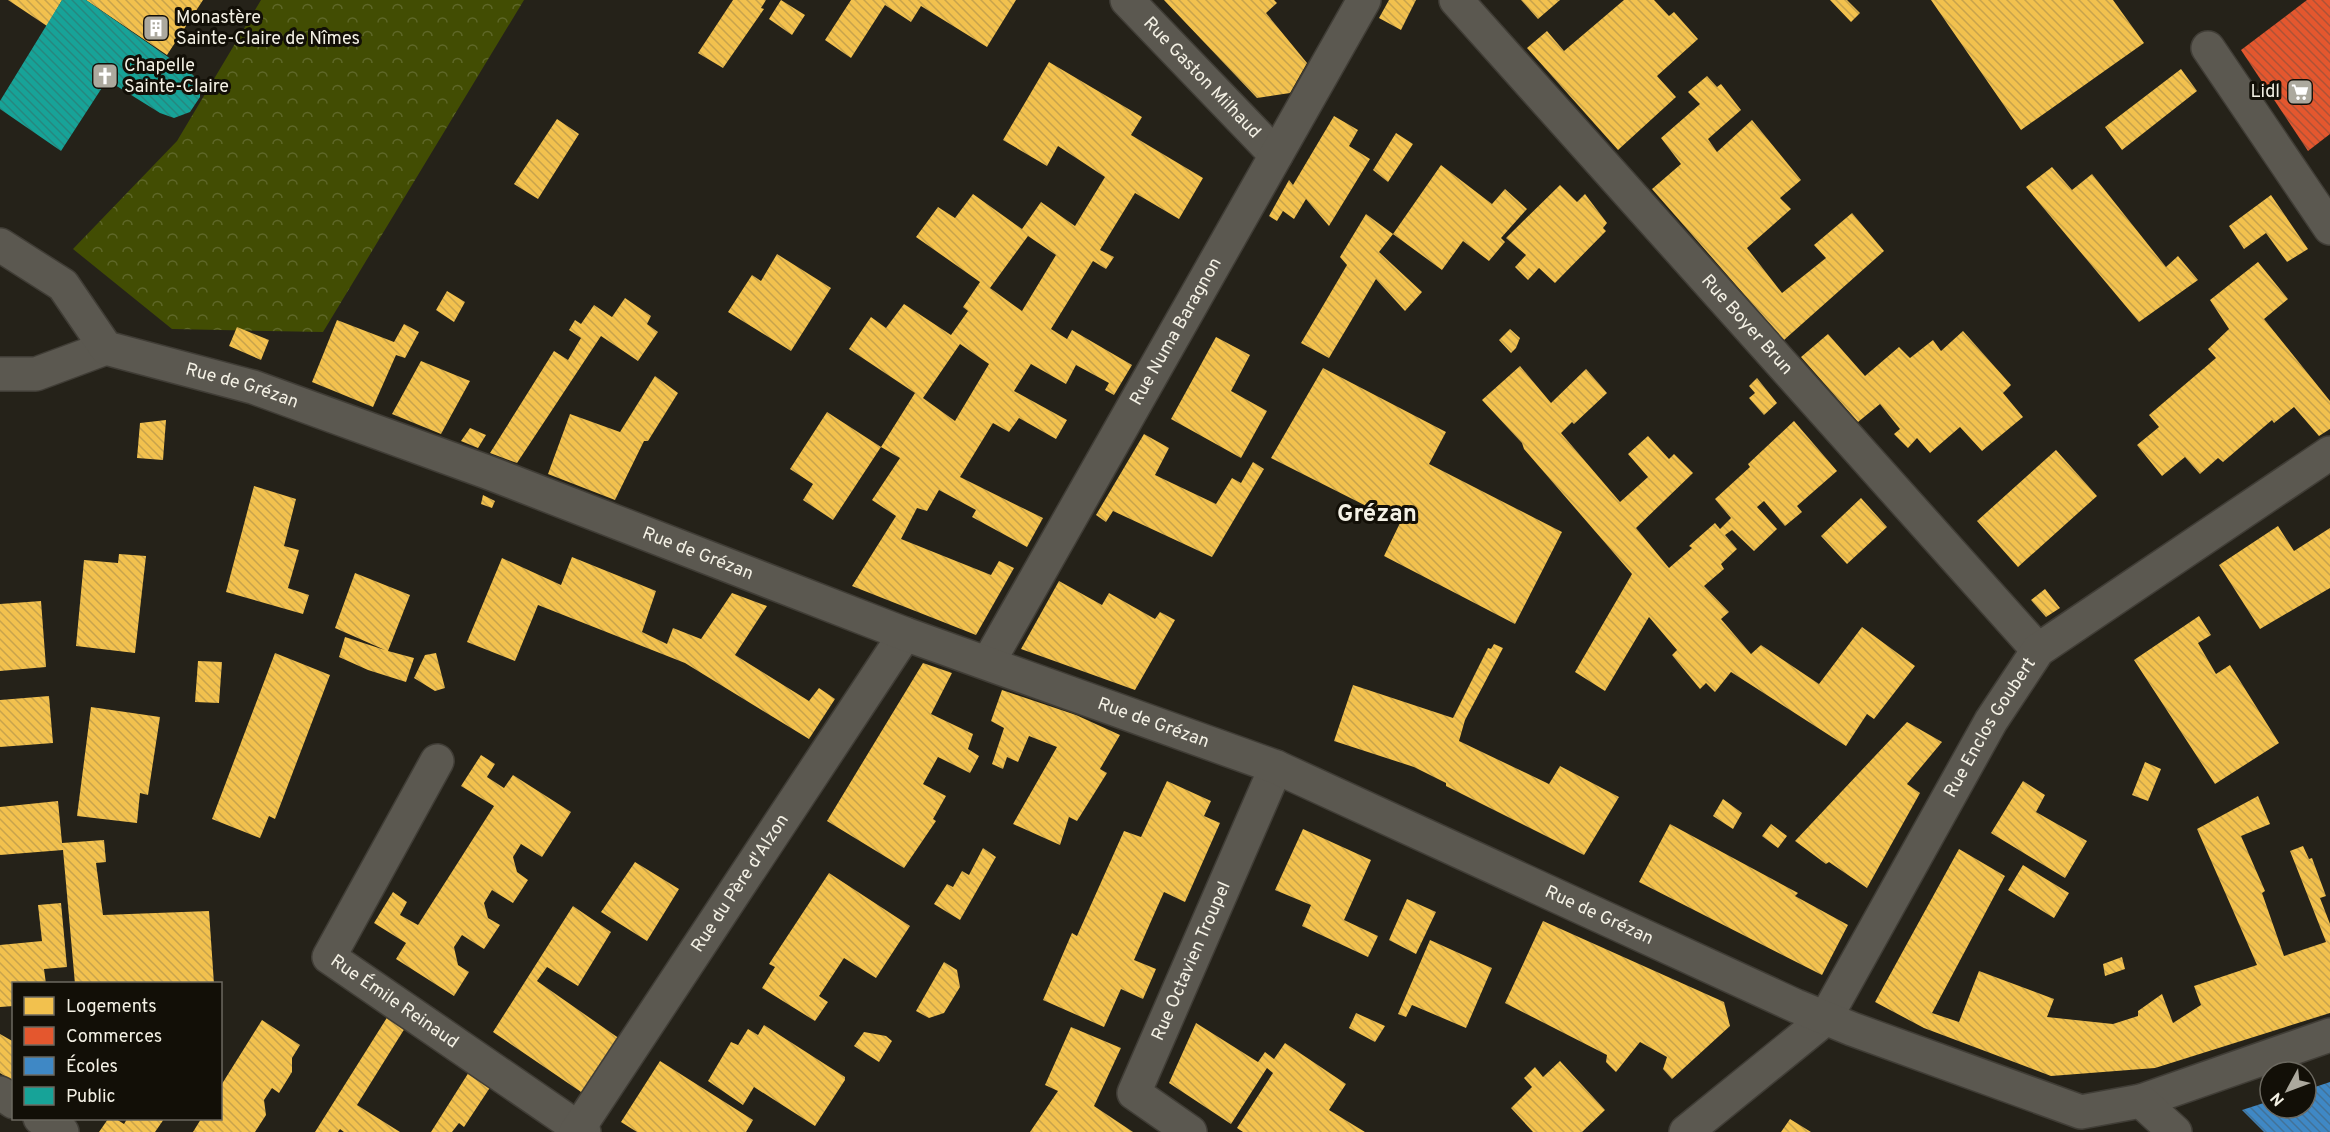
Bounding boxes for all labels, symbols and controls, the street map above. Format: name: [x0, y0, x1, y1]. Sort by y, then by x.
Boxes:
place label: Monastère Sainte-Claire de Nîmes: [176, 7, 360, 51]
street label: Rue Gaston Milhaud: [1138, 12, 1266, 144]
building icon: Monastère Sainte-Claire de Nîmes: [141, 13, 171, 43]
place label: Chapelle Sainte-Claire: [124, 55, 229, 99]
church icon: Chapelle Sainte-Claire: [90, 61, 120, 91]
supermarket icon: Lidl: [2285, 77, 2315, 107]
place label: Lidl: [2251, 81, 2280, 104]
street label: Rue Numa Baragnon: [1125, 253, 1227, 410]
street label: Rue Boyer Brun: [1696, 270, 1798, 380]
street label: Rue de Grézan: [183, 358, 302, 414]
district label: Grézan: [1337, 500, 1417, 530]
street label: Rue de Grézan: [639, 522, 757, 586]
street label: Rue Enclos Goubert: [1939, 653, 2041, 802]
street label: Rue de Grézan: [1094, 692, 1212, 754]
street label: Rue du Père d'Alzon: [686, 810, 794, 957]
street label: Rue Octavien Troupel: [1147, 878, 1236, 1044]
street label: Rue de Grézan: [1541, 881, 1657, 950]
street label: Rue Émile Reinaud: [326, 950, 463, 1054]
legend: [12, 982, 222, 1120]
text: Logements: [66, 996, 157, 1019]
text: Commerces: [66, 1026, 162, 1049]
text: Écoles: [66, 1054, 118, 1079]
north arrow: [2258, 1060, 2318, 1120]
text: Public: [66, 1086, 116, 1109]
text: N: [2267, 1088, 2290, 1109]

